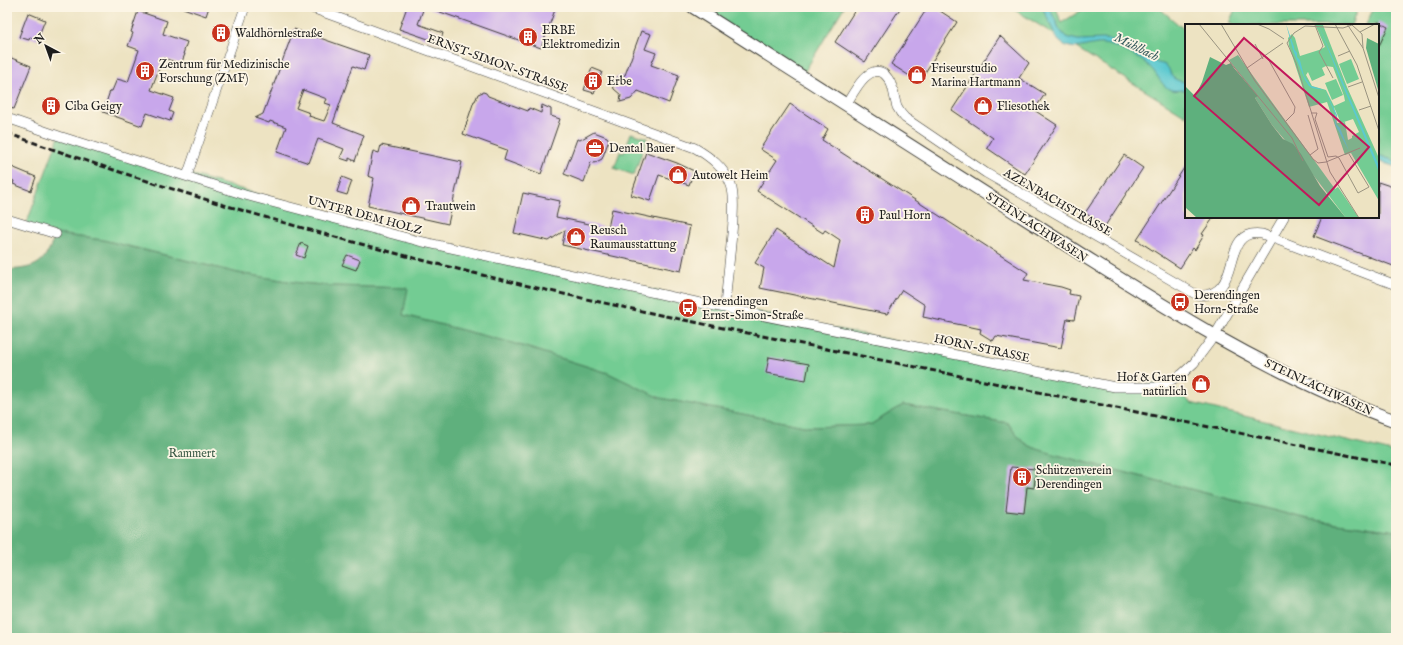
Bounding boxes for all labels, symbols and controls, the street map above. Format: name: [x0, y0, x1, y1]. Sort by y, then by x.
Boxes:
building icon: Waldhörnlestraße: [210, 22, 232, 44]
place label: ERBE Elektromedizin: [542, 23, 621, 52]
inset map: [1185, 24, 1379, 218]
north arrow: [26, 26, 66, 66]
place label: Waldhörnlestraße: [235, 26, 323, 41]
building icon: ERBE Elektromedizin: [517, 26, 539, 48]
water label: Mühlbach: [1111, 29, 1162, 66]
text: N: [31, 30, 49, 48]
street label: ERNST-SIMON-STRASSE: [425, 31, 570, 96]
place label: Zentrum für Medizinische Forschung (ZMF): [159, 57, 290, 86]
building icon: Zentrum für Medizinische Forschung (ZMF): [134, 60, 156, 82]
place label: Friseurstudio Marina Hartmann: [931, 61, 1021, 90]
shop icon: Friseurstudio Marina Hartmann: [906, 64, 928, 86]
building icon: Erbe: [582, 70, 604, 92]
place label: Erbe: [607, 74, 632, 89]
building icon: Ciba Geigy: [40, 95, 62, 117]
shop icon: Fliesothek: [972, 95, 994, 117]
place label: Ciba Geigy: [65, 99, 122, 114]
place label: Fliesothek: [997, 99, 1050, 114]
office icon: Dental Bauer: [584, 137, 606, 159]
place label: Dental Bauer: [609, 141, 676, 156]
shop icon: Autowelt Heim: [667, 164, 689, 186]
street label: AZENBACHSTRASSE: [1000, 165, 1115, 240]
place label: Autowelt Heim: [691, 168, 768, 183]
street label: STEINLACHWASEN: [983, 189, 1091, 266]
street label: UNTER DEM HOLZ: [306, 193, 424, 238]
shop icon: Trautwein: [400, 195, 422, 217]
place label: Trautwein: [425, 199, 476, 214]
building icon: Paul Horn: [854, 204, 876, 226]
place label: Paul Horn: [879, 208, 931, 223]
place label: Reusch Raumausstattung: [590, 223, 677, 252]
shop icon: Reusch Raumausstattung: [565, 226, 587, 248]
place label: Derendingen Horn-Straße: [1194, 288, 1260, 317]
bus stop icon: Derendingen Horn-Straße: [1169, 291, 1191, 313]
place label: Derendingen Ernst-Simon-Straße: [702, 294, 804, 323]
bus stop icon: Derendingen Ernst-Simon-Straße: [677, 297, 699, 319]
street label: HORN-STRASSE: [933, 331, 1031, 366]
street label: STEINLACHWASEN: [1262, 356, 1376, 419]
place label: Hof & Garten natürlich: [1117, 370, 1188, 399]
shop icon: Hof & Garten natürlich: [1190, 373, 1212, 395]
park label: Rammert: [169, 446, 215, 461]
place label: Schützenverein Derendingen: [1036, 463, 1112, 492]
building icon: Schützenverein Derendingen: [1011, 466, 1033, 488]

